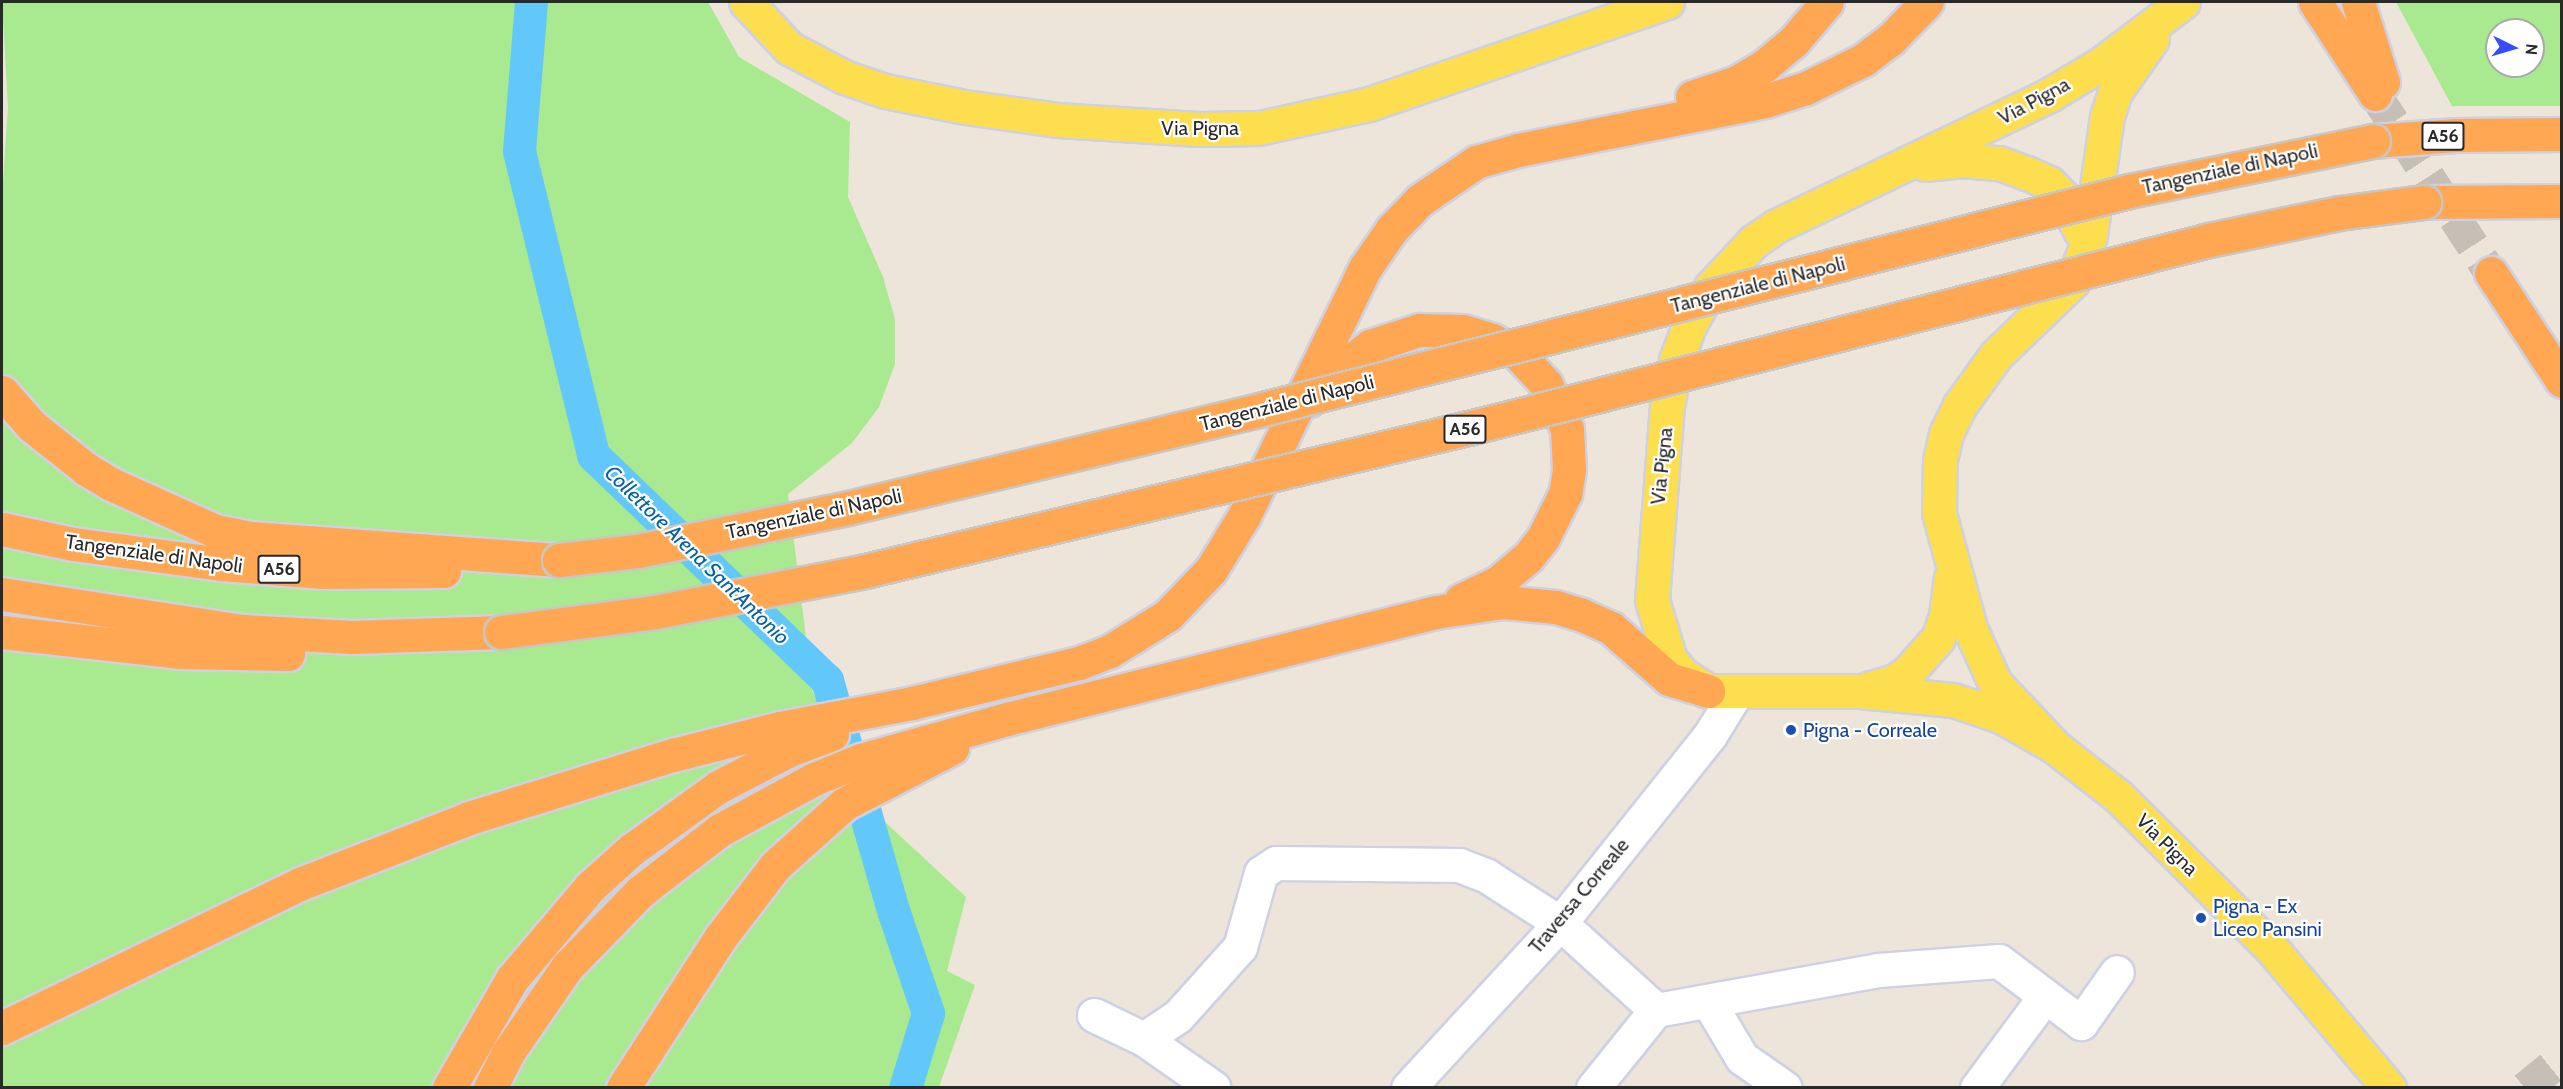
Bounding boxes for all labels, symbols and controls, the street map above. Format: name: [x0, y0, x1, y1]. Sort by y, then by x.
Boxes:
north arrow: [2485, 18, 2545, 78]
text: N: [2521, 43, 2541, 56]
street label: Via Pigna: [1994, 72, 2074, 130]
street label: Via Pigna: [1161, 116, 1239, 140]
road number: A56: [2420, 121, 2466, 151]
street label: Tangenziale di Napoli: [2140, 139, 2320, 199]
street label: Tangenziale di Napoli: [1668, 252, 1848, 318]
street label: Tangenziale di Napoli: [1197, 370, 1377, 436]
road number: A56: [1442, 414, 1488, 444]
street label: Via Pigna: [1646, 426, 1678, 506]
water label: Collettore Arena Sant'Antonio: [599, 460, 795, 650]
street label: Tangenziale di Napoli: [724, 484, 904, 544]
street label: Tangenziale di Napoli: [64, 530, 244, 578]
road number: A56: [256, 554, 302, 584]
place label: Pigna - Correale: [1803, 718, 1937, 742]
marker: Pigna - Correale: [1784, 723, 1798, 737]
street label: Via Pigna: [2131, 809, 2203, 881]
street label: Traversa Correale: [1524, 833, 1634, 959]
place label: Pigna - Ex Liceo Pansini: [2213, 894, 2322, 941]
marker: Pigna - Ex Liceo Pansini: [2194, 911, 2208, 925]

